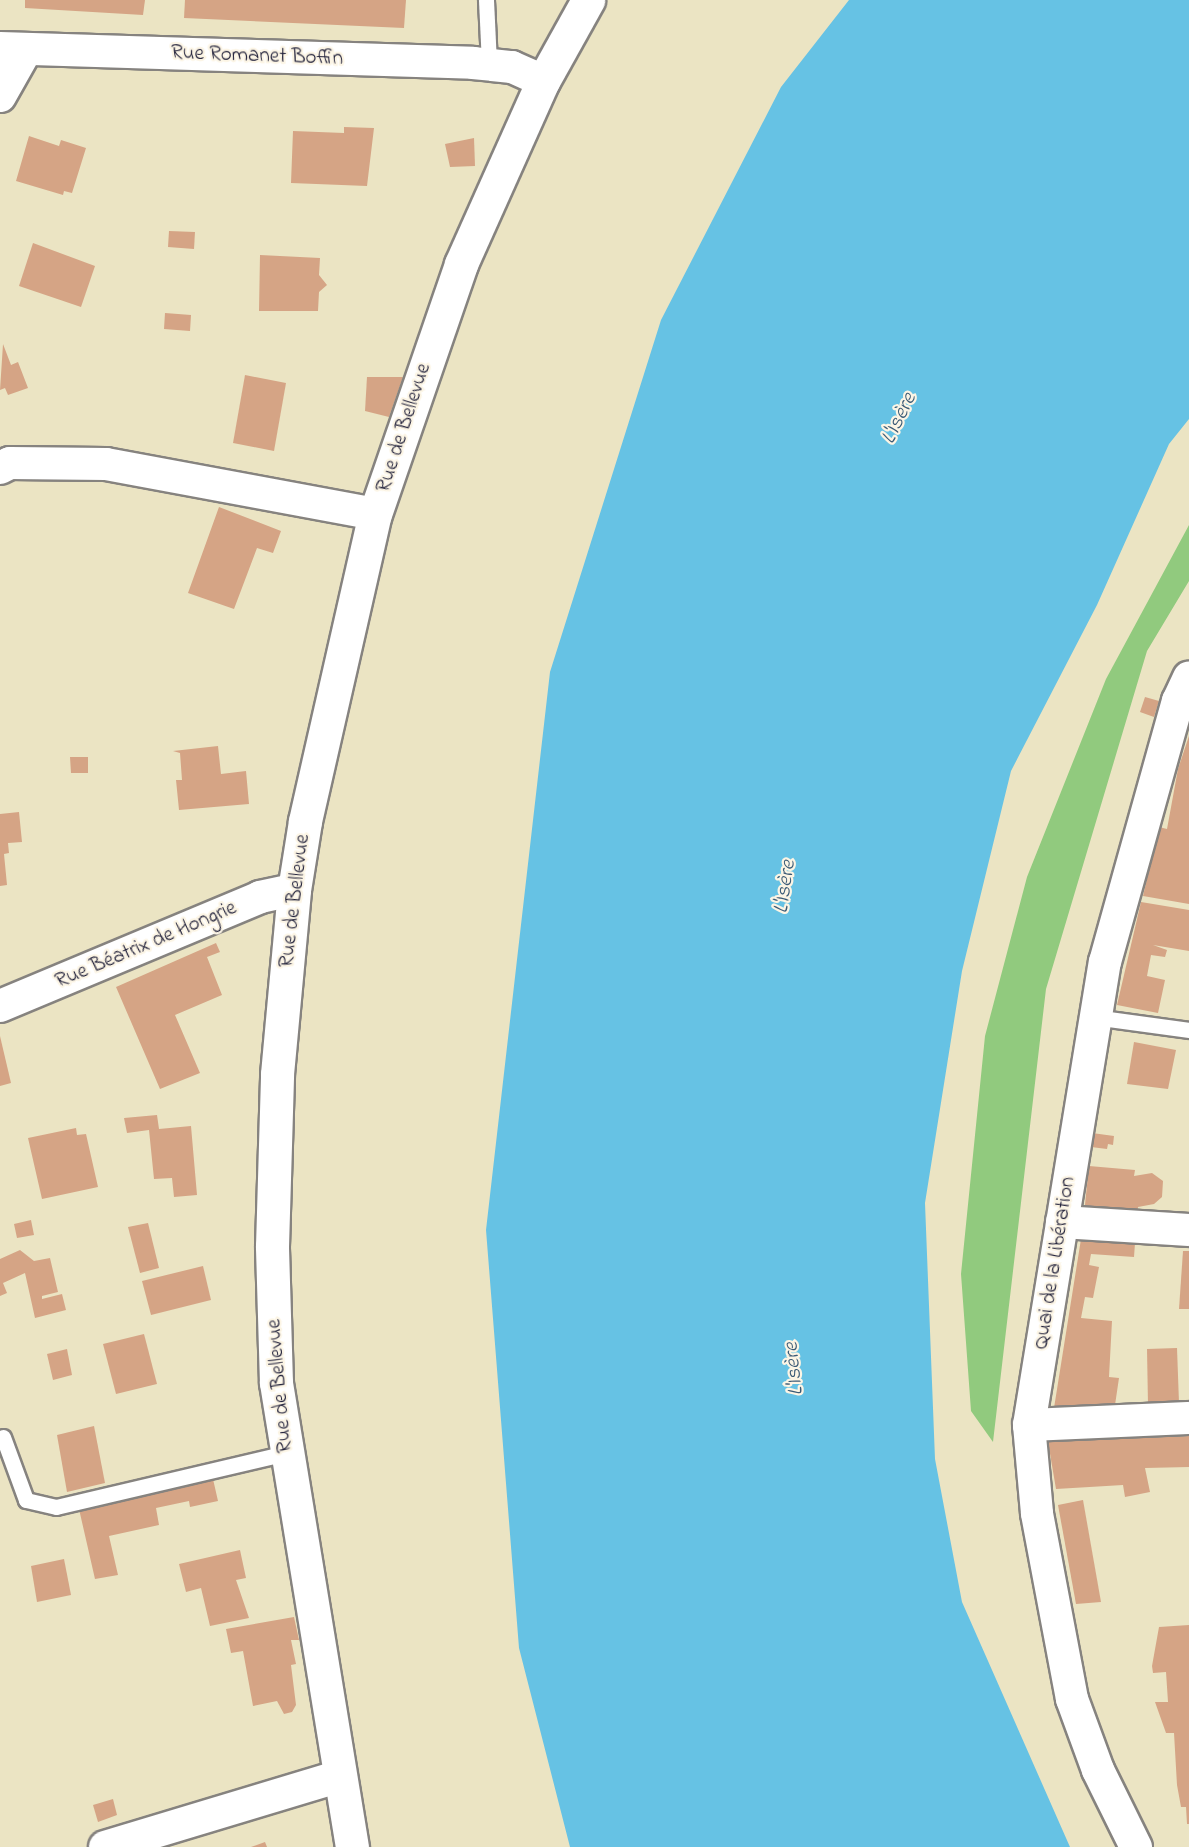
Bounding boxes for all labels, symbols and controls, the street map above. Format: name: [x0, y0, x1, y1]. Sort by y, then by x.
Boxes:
street label: Rue Romanet Boffin: [171, 40, 343, 72]
street label: Rue de Bellevue: [371, 360, 437, 496]
water label: L'Isère: [876, 389, 924, 449]
street label: Rue de Bellevue: [274, 833, 316, 969]
water label: L'Isère: [769, 859, 803, 915]
street label: Rue Béatrix de Hongrie: [52, 895, 240, 995]
street label: Quai de la Libération: [1029, 1175, 1081, 1351]
street label: Rue de Bellevue: [262, 1318, 298, 1454]
water label: L'Isère: [779, 1341, 811, 1397]

